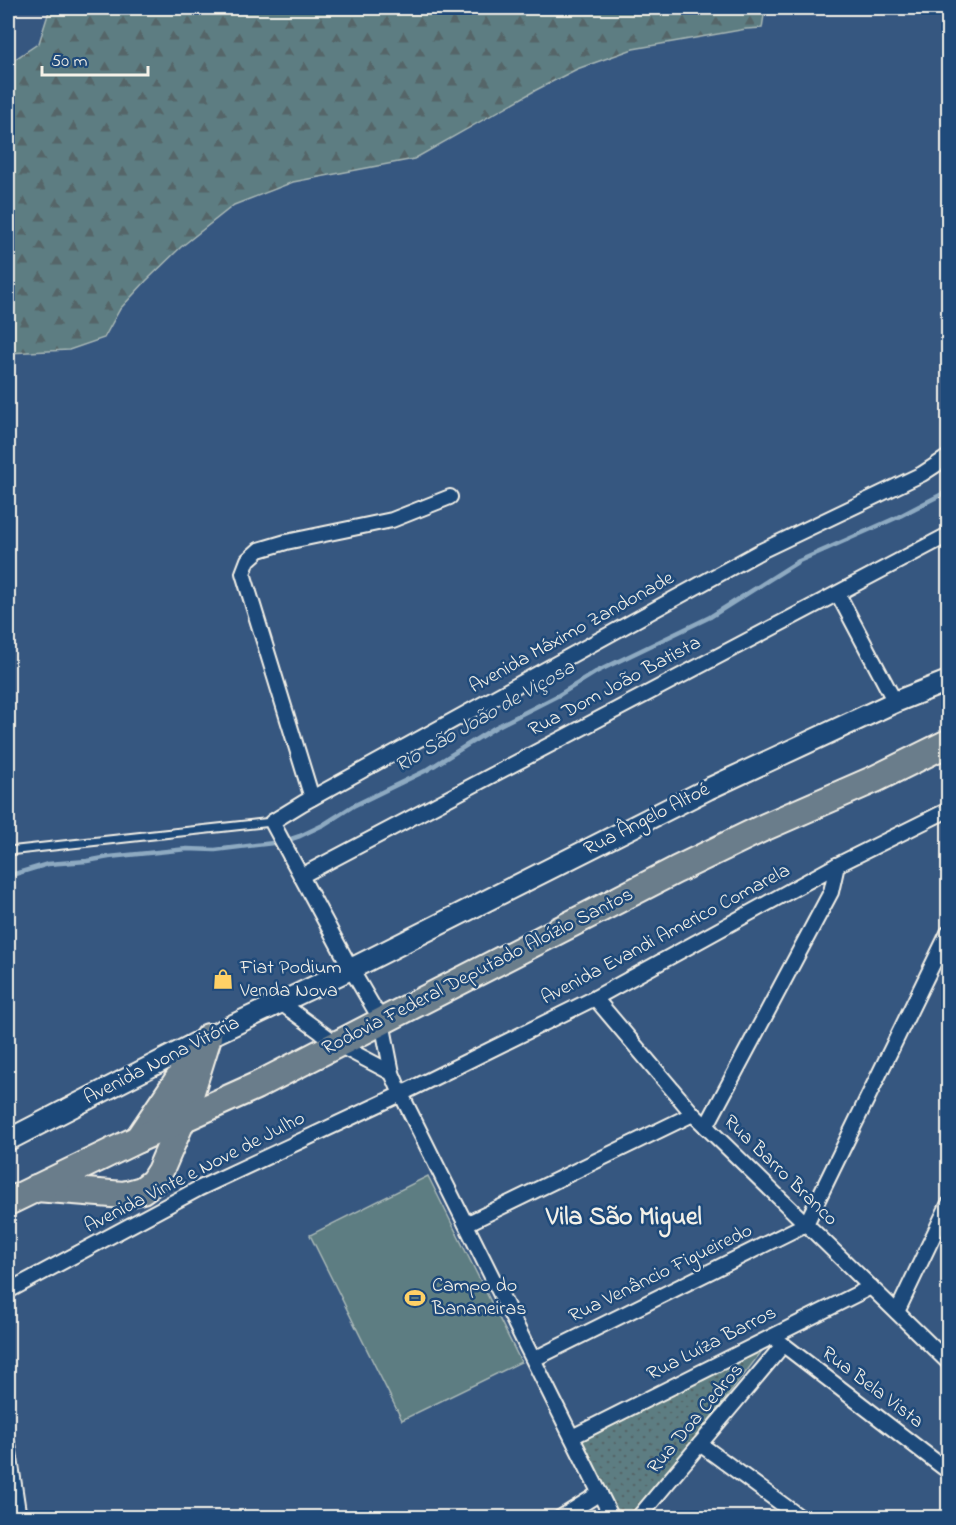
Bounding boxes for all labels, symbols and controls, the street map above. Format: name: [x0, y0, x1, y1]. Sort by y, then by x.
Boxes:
scale bar: [42, 39, 148, 77]
text: 50 m: [51, 49, 88, 75]
street label: Avenida Máximo Zandonade: [464, 564, 680, 702]
street label: Rua Dom João Batista: [524, 629, 706, 745]
water label: Rio São João de Viçosa: [389, 653, 581, 781]
street label: Rua Ângelo Altoé: [579, 776, 715, 865]
street label: Avenida Evandi Americo Comarela: [536, 857, 796, 1013]
street label: Rodovia Federal Deputado Aloízio Santos: [317, 881, 639, 1063]
place label: Fiat Podium Venda Nova: [239, 954, 342, 1006]
shop icon: Fiat Podium Venda Nova: [211, 967, 235, 991]
street label: Avenida Nona Vitória: [79, 1009, 245, 1113]
street label: Avenida Vinte e Nove de Julho: [80, 1105, 310, 1241]
street label: Rua Barro Branco: [716, 1109, 844, 1233]
district label: Vila São Miguel: [545, 1199, 702, 1238]
street label: Rua Venâncio Figueiredo: [564, 1217, 758, 1332]
place label: Campo do Bananeiras: [431, 1272, 527, 1324]
sports icon: Campo do Bananeiras: [403, 1286, 427, 1310]
street label: Rua Luíza Barros: [642, 1299, 782, 1389]
street label: Rua Bela Vista: [815, 1340, 929, 1436]
street label: Rua Doa Cedros: [641, 1357, 751, 1481]

